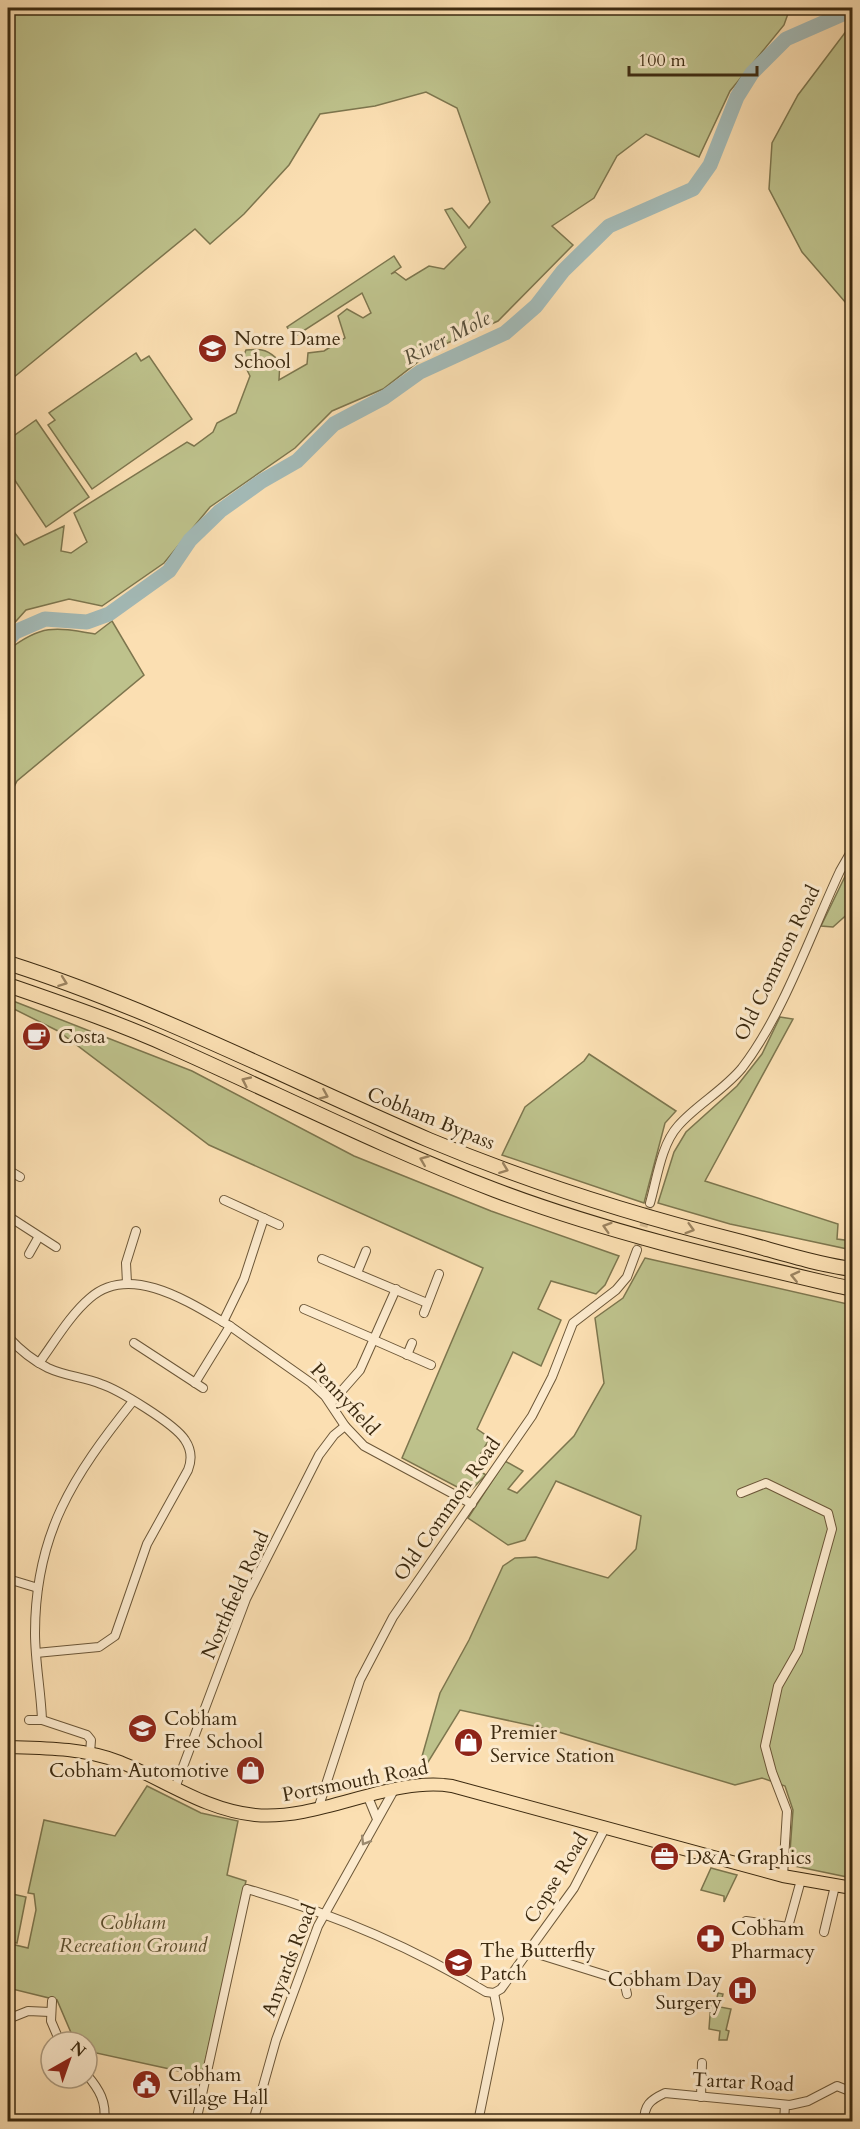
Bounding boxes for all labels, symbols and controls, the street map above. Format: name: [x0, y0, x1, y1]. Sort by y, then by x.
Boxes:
scale bar: [629, 39, 756, 77]
text: 100 m: [638, 48, 686, 73]
water label: River Mole: [398, 303, 496, 372]
place label: Notre Dame School: [234, 325, 341, 375]
school or university icon: Notre Dame School: [197, 333, 229, 365]
street label: Old Common Road: [728, 880, 827, 1045]
one-way arrow: [57, 975, 68, 987]
cafe icon: Costa: [21, 1020, 53, 1052]
place label: Costa: [58, 1023, 106, 1050]
one-way arrow: [241, 1076, 252, 1088]
street label: Cobham Bypass: [363, 1080, 499, 1156]
one-way arrow: [318, 1087, 329, 1099]
one-way arrow: [419, 1155, 430, 1167]
one-way arrow: [498, 1162, 509, 1174]
one-way arrow: [602, 1221, 613, 1234]
one-way arrow: [684, 1222, 695, 1234]
one-way arrow: [791, 1270, 801, 1283]
street label: Pennyfield: [304, 1357, 386, 1441]
street label: Old Common Road: [387, 1431, 507, 1586]
street label: Northfield Road: [195, 1526, 276, 1663]
place label: Cobham Free School: [164, 1705, 263, 1755]
school or university icon: Cobham Free School: [127, 1713, 159, 1745]
place label: Premier Service Station: [490, 1719, 615, 1769]
shop icon: Premier Service Station: [453, 1727, 485, 1759]
shop icon: Cobham Automotive: [234, 1754, 266, 1786]
street label: Portsmouth Road: [280, 1754, 431, 1808]
place label: Cobham Automotive: [49, 1757, 229, 1784]
street label: Copse Road: [518, 1827, 595, 1928]
one-way arrow: [360, 1835, 372, 1845]
office icon: D&A Graphics: [649, 1841, 681, 1873]
place label: D&A Graphics: [686, 1844, 812, 1871]
street label: Anyards Road: [255, 1899, 323, 2020]
park label: Cobham Recreation Ground: [59, 1909, 208, 1959]
place label: Cobham Pharmacy: [731, 1915, 815, 1965]
pharmacy icon: Cobham Pharmacy: [694, 1923, 726, 1955]
place label: The Butterfly Patch: [480, 1937, 596, 1987]
school or university icon: The Butterfly Patch: [443, 1946, 475, 1978]
place label: Cobham Day Surgery: [608, 1966, 722, 2016]
hospital icon: Cobham Day Surgery: [727, 1975, 759, 2007]
north arrow: [39, 2030, 99, 2090]
text: N: [66, 2036, 90, 2062]
place label: Cobham Village Hall: [168, 2061, 268, 2111]
street label: Tartar Road: [691, 2066, 795, 2098]
public building icon: Cobham Village Hall: [131, 2069, 163, 2101]

